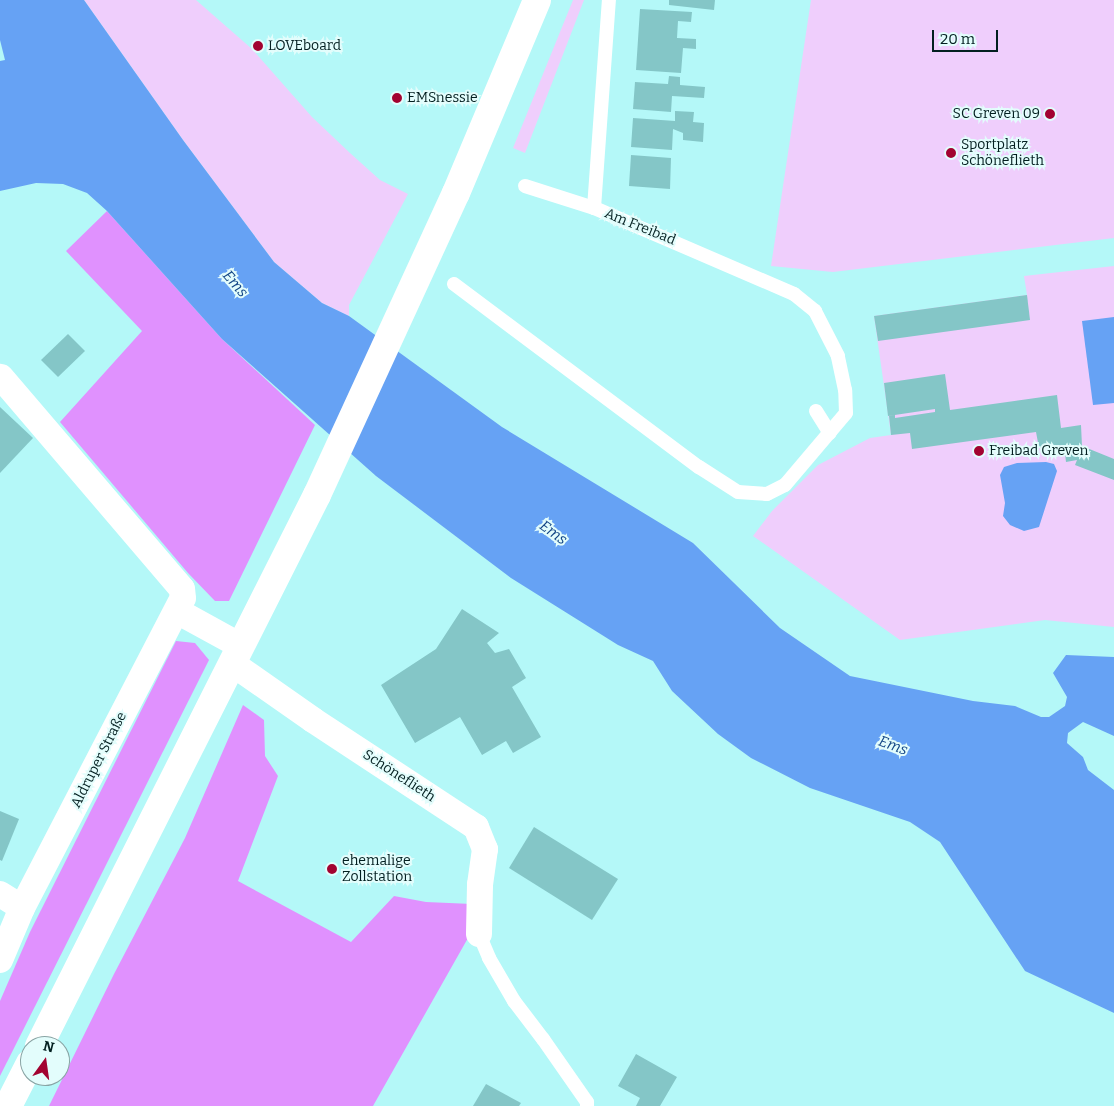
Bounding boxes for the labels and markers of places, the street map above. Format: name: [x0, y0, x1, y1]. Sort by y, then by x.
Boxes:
place label: LOVEboard: [268, 38, 341, 54]
marker: LOVEboard: [252, 40, 264, 52]
place label: EMSnessie: [407, 90, 478, 106]
marker: EMSnessie: [391, 92, 403, 104]
place label: SC Greven 09: [953, 106, 1040, 122]
marker: SC Greven 09: [1044, 108, 1056, 120]
place label: Sportplatz Schöneflieth: [961, 137, 1044, 170]
marker: Sportplatz Schöneflieth: [945, 147, 957, 159]
place label: Freibad Greven: [989, 443, 1088, 459]
marker: Freibad Greven: [973, 445, 985, 457]
place label: ehemalige Zollstation: [342, 853, 412, 886]
marker: ehemalige Zollstation: [326, 863, 338, 875]

